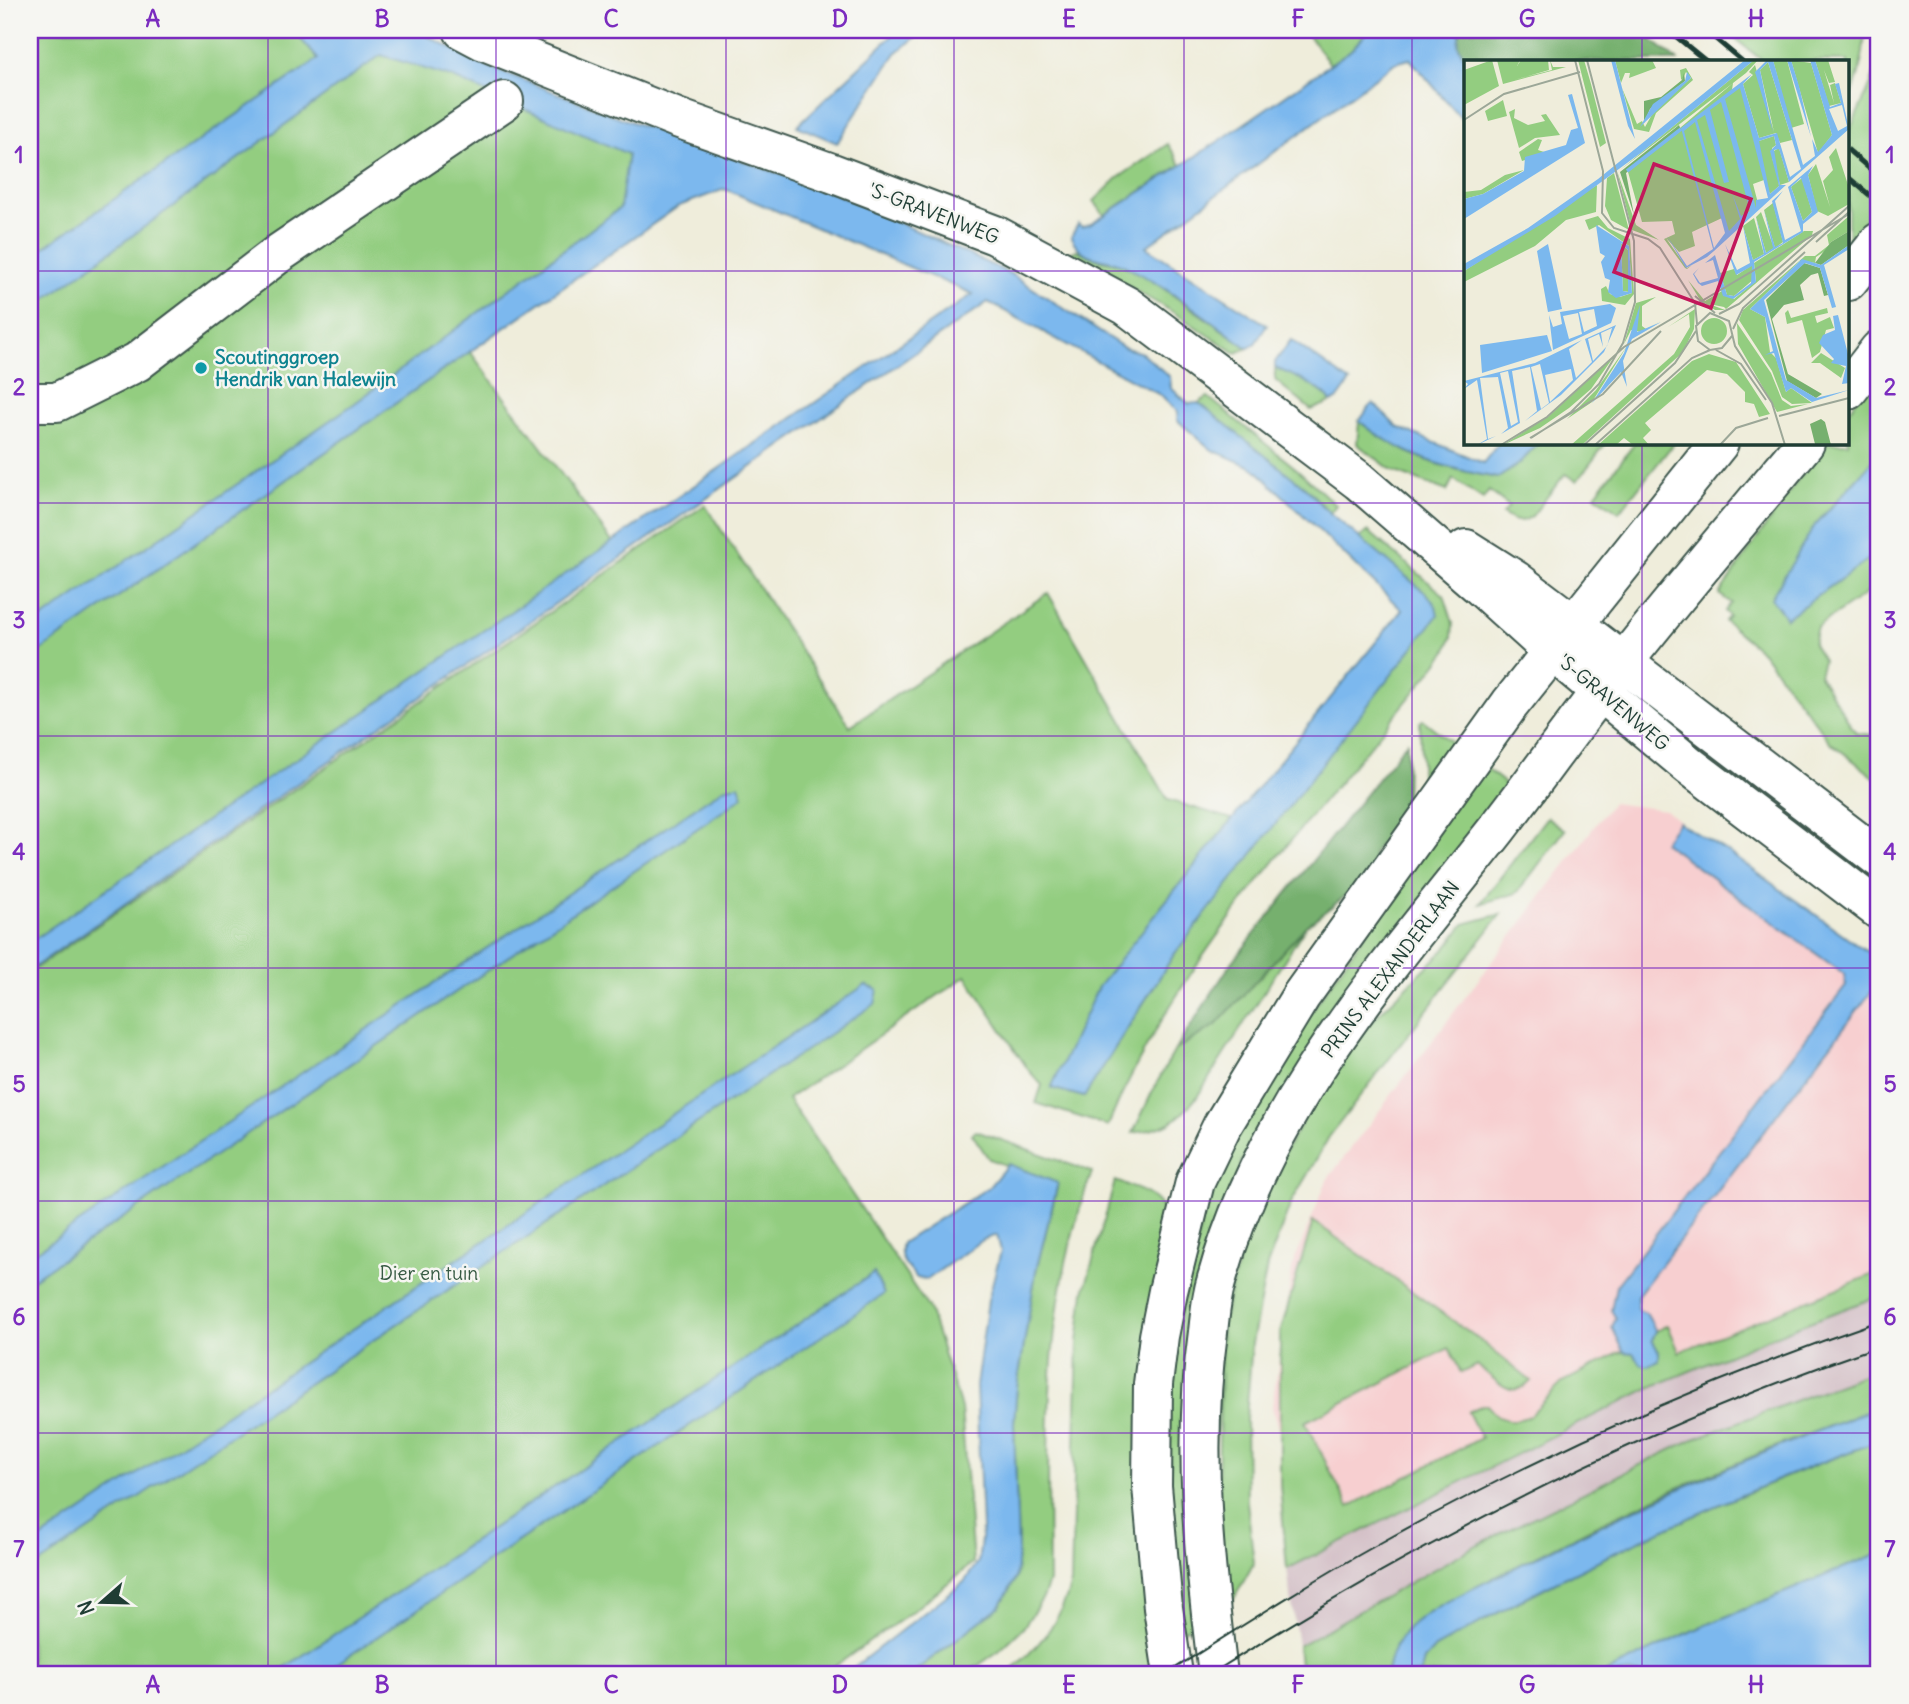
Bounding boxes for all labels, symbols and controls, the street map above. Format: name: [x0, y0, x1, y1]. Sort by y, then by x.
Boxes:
text: A: [146, 4, 161, 33]
text: B: [374, 4, 390, 33]
text: C: [603, 4, 619, 33]
text: D: [832, 4, 848, 33]
text: E: [1062, 4, 1076, 33]
text: F: [1291, 4, 1305, 33]
text: G: [1519, 4, 1535, 33]
text: H: [1748, 4, 1764, 33]
inset map: [1464, 60, 1850, 444]
text: 1: [14, 140, 24, 169]
text: 1: [1885, 140, 1895, 169]
street label: 'S-GRAVENWEG: [865, 177, 1003, 249]
place label: Scoutinggroep Hendrik van Halewijn: [215, 345, 396, 391]
marker: Scoutinggroep Hendrik van Halewijn: [193, 360, 209, 376]
text: 2: [13, 372, 26, 401]
text: 2: [1884, 372, 1897, 401]
text: 3: [12, 605, 26, 634]
text: 3: [1883, 605, 1897, 634]
street label: 'S-GRAVENWEG: [1554, 649, 1674, 755]
text: 4: [12, 837, 26, 866]
text: 4: [1883, 837, 1897, 866]
street label: PRINS ALEXANDERLAAN: [1316, 876, 1464, 1062]
text: 5: [12, 1069, 26, 1098]
text: 5: [1883, 1069, 1897, 1098]
park label: Dier en tuin: [380, 1261, 478, 1285]
text: 6: [12, 1302, 26, 1331]
text: 6: [1883, 1302, 1897, 1331]
text: 7: [13, 1534, 25, 1563]
text: 7: [1884, 1534, 1896, 1563]
north arrow: [66, 1568, 136, 1638]
text: N: [73, 1598, 100, 1618]
text: A: [146, 1670, 161, 1699]
text: B: [374, 1670, 390, 1699]
text: C: [603, 1670, 619, 1699]
text: D: [832, 1670, 848, 1699]
text: E: [1062, 1670, 1076, 1699]
text: F: [1291, 1670, 1305, 1699]
text: G: [1519, 1670, 1535, 1699]
text: H: [1748, 1670, 1764, 1699]

